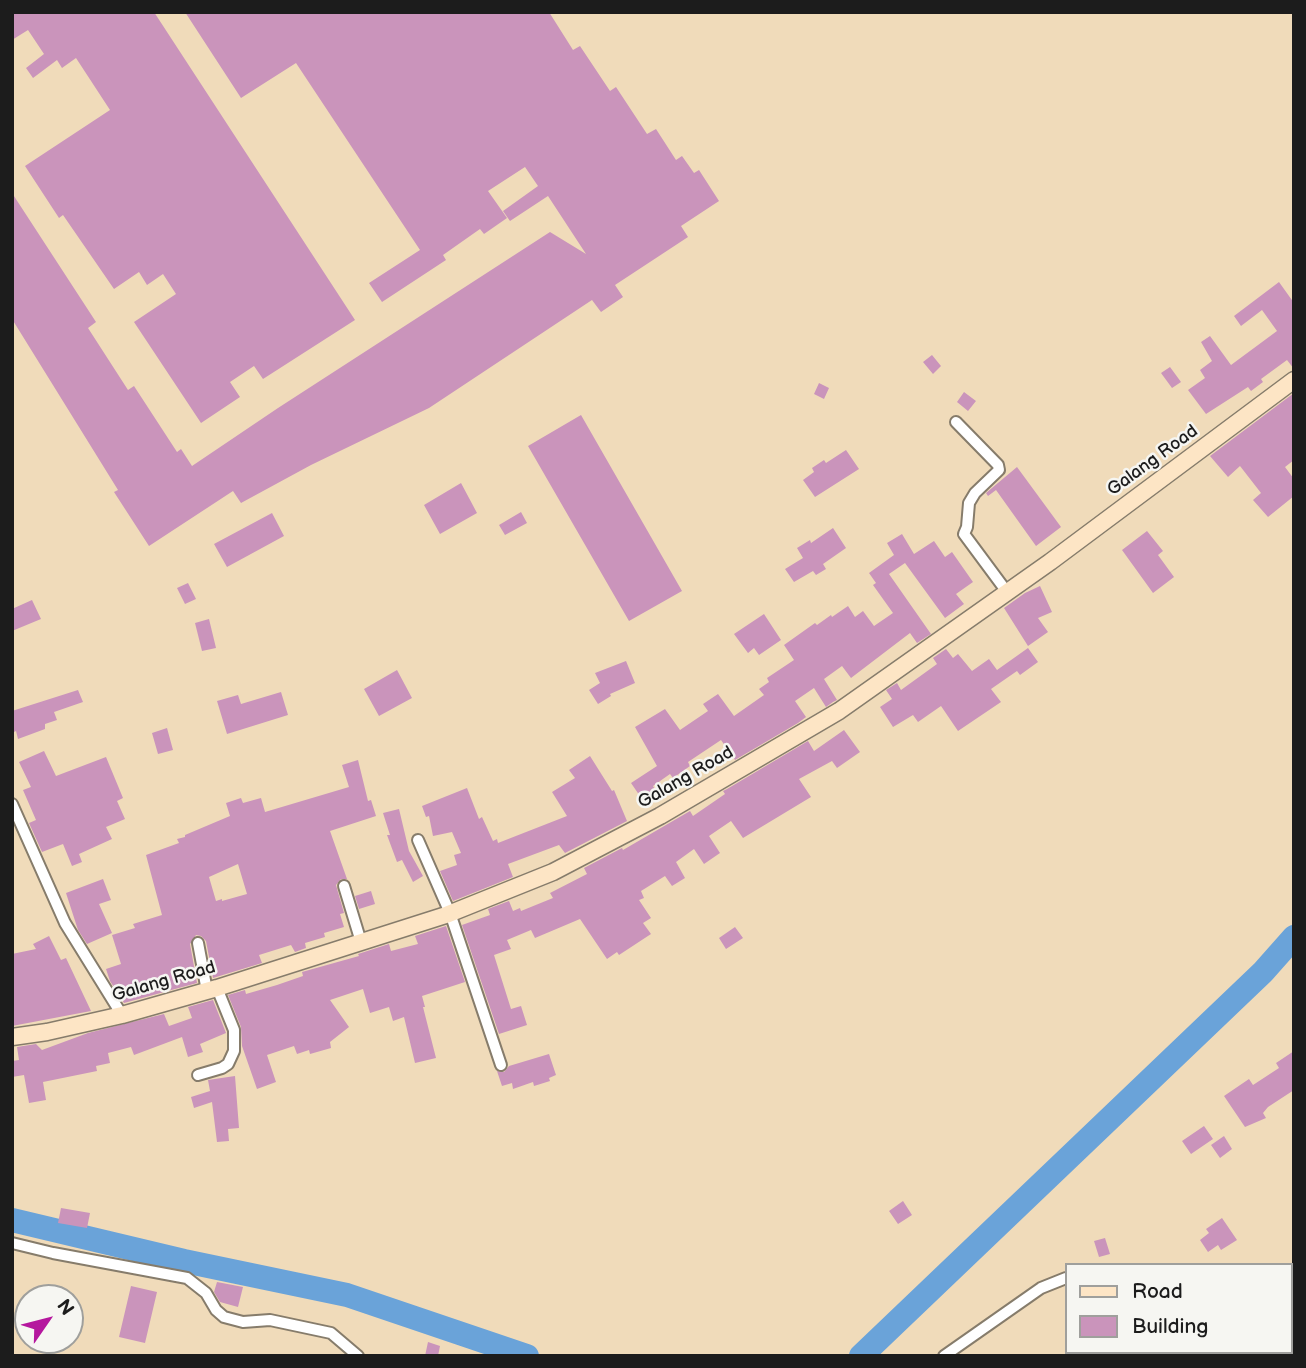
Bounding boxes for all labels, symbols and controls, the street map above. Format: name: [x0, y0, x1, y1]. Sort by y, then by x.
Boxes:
street label: Galang Road: [1103, 421, 1203, 501]
street label: Galang Road: [634, 742, 738, 814]
street label: Galang Road: [110, 957, 218, 1007]
legend: [1064, 1263, 1292, 1354]
text: Road: [1132, 1279, 1183, 1304]
north arrow: [14, 1284, 84, 1354]
text: N: [51, 1295, 78, 1320]
text: Building: [1132, 1314, 1208, 1339]

